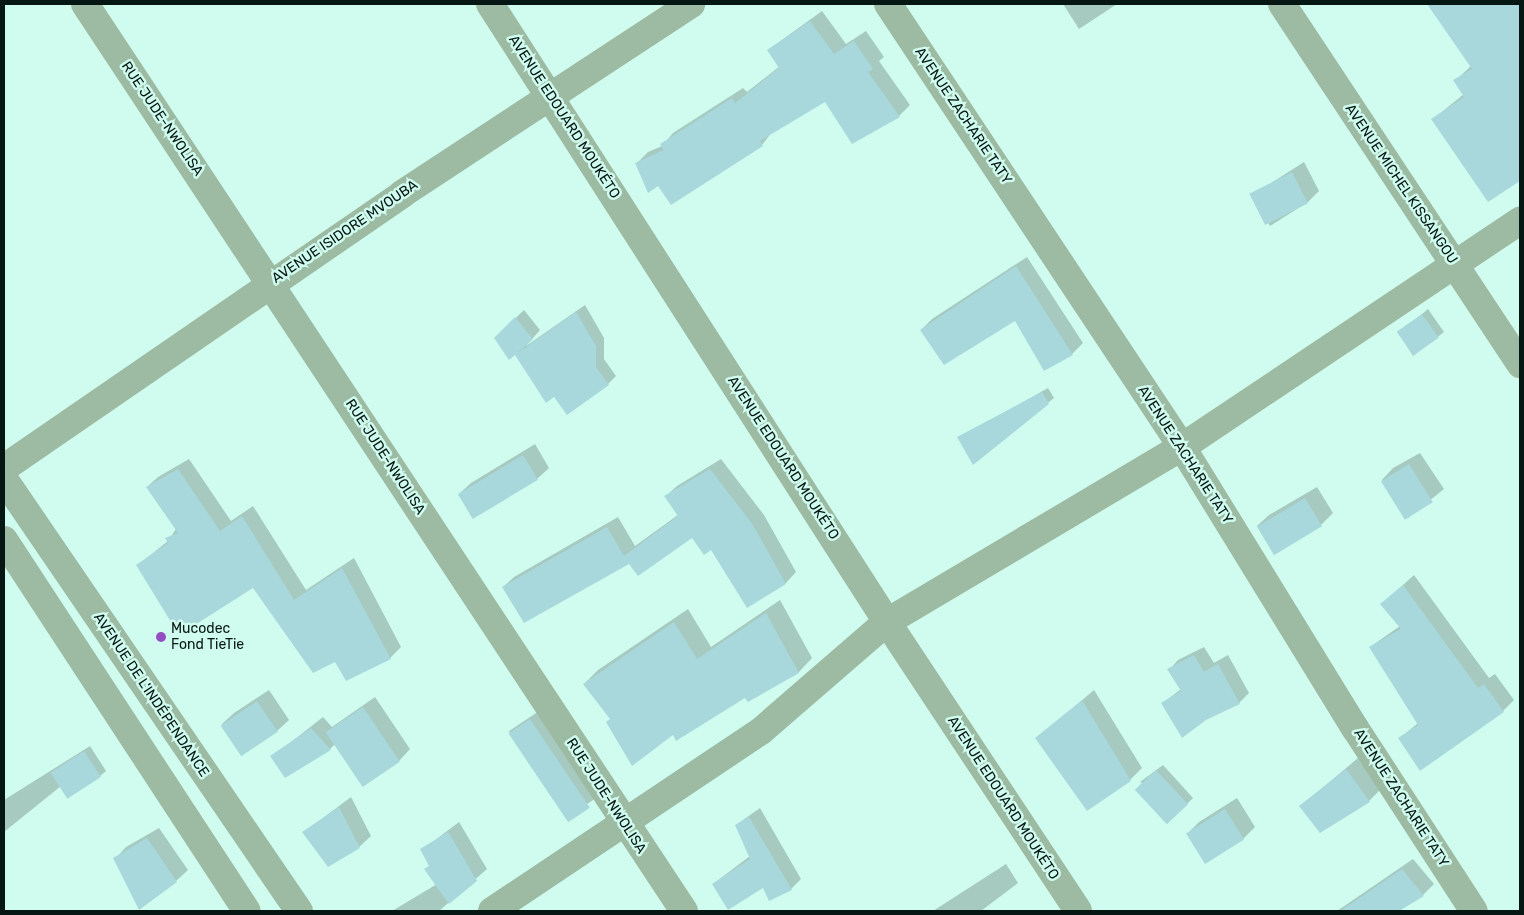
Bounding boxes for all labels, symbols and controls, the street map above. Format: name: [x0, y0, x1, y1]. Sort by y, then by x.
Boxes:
street label: AVENUE EDOUARD MOUKÉTO: [505, 32, 623, 202]
street label: AVENUE ZACHARIE TATY: [911, 44, 1015, 188]
street label: RUE JUDE-NWOLISA: [118, 59, 206, 179]
street label: AVENUE MICHEL KISSANGOU: [1341, 101, 1461, 267]
street label: AVENUE ISIDORE MVOUBA: [269, 177, 421, 287]
street label: AVENUE EDOUARD MOUKÉTO: [724, 373, 842, 543]
street label: AVENUE ZACHARIE TATY: [1134, 383, 1236, 527]
street label: RUE JUDE-NWOLISA: [341, 396, 429, 518]
street label: AVENUE DE L'INDÉPENDANCE: [90, 610, 212, 780]
place label: Mucodec Fond TieTie: [171, 621, 245, 654]
marker: Mucodec Fond TieTie: [155, 631, 167, 643]
street label: AVENUE EDOUARD MOUKÉTO: [944, 713, 1062, 883]
street label: AVENUE ZACHARIE TATY: [1350, 726, 1452, 870]
street label: RUE JUDE-NWOLISA: [562, 735, 650, 857]

